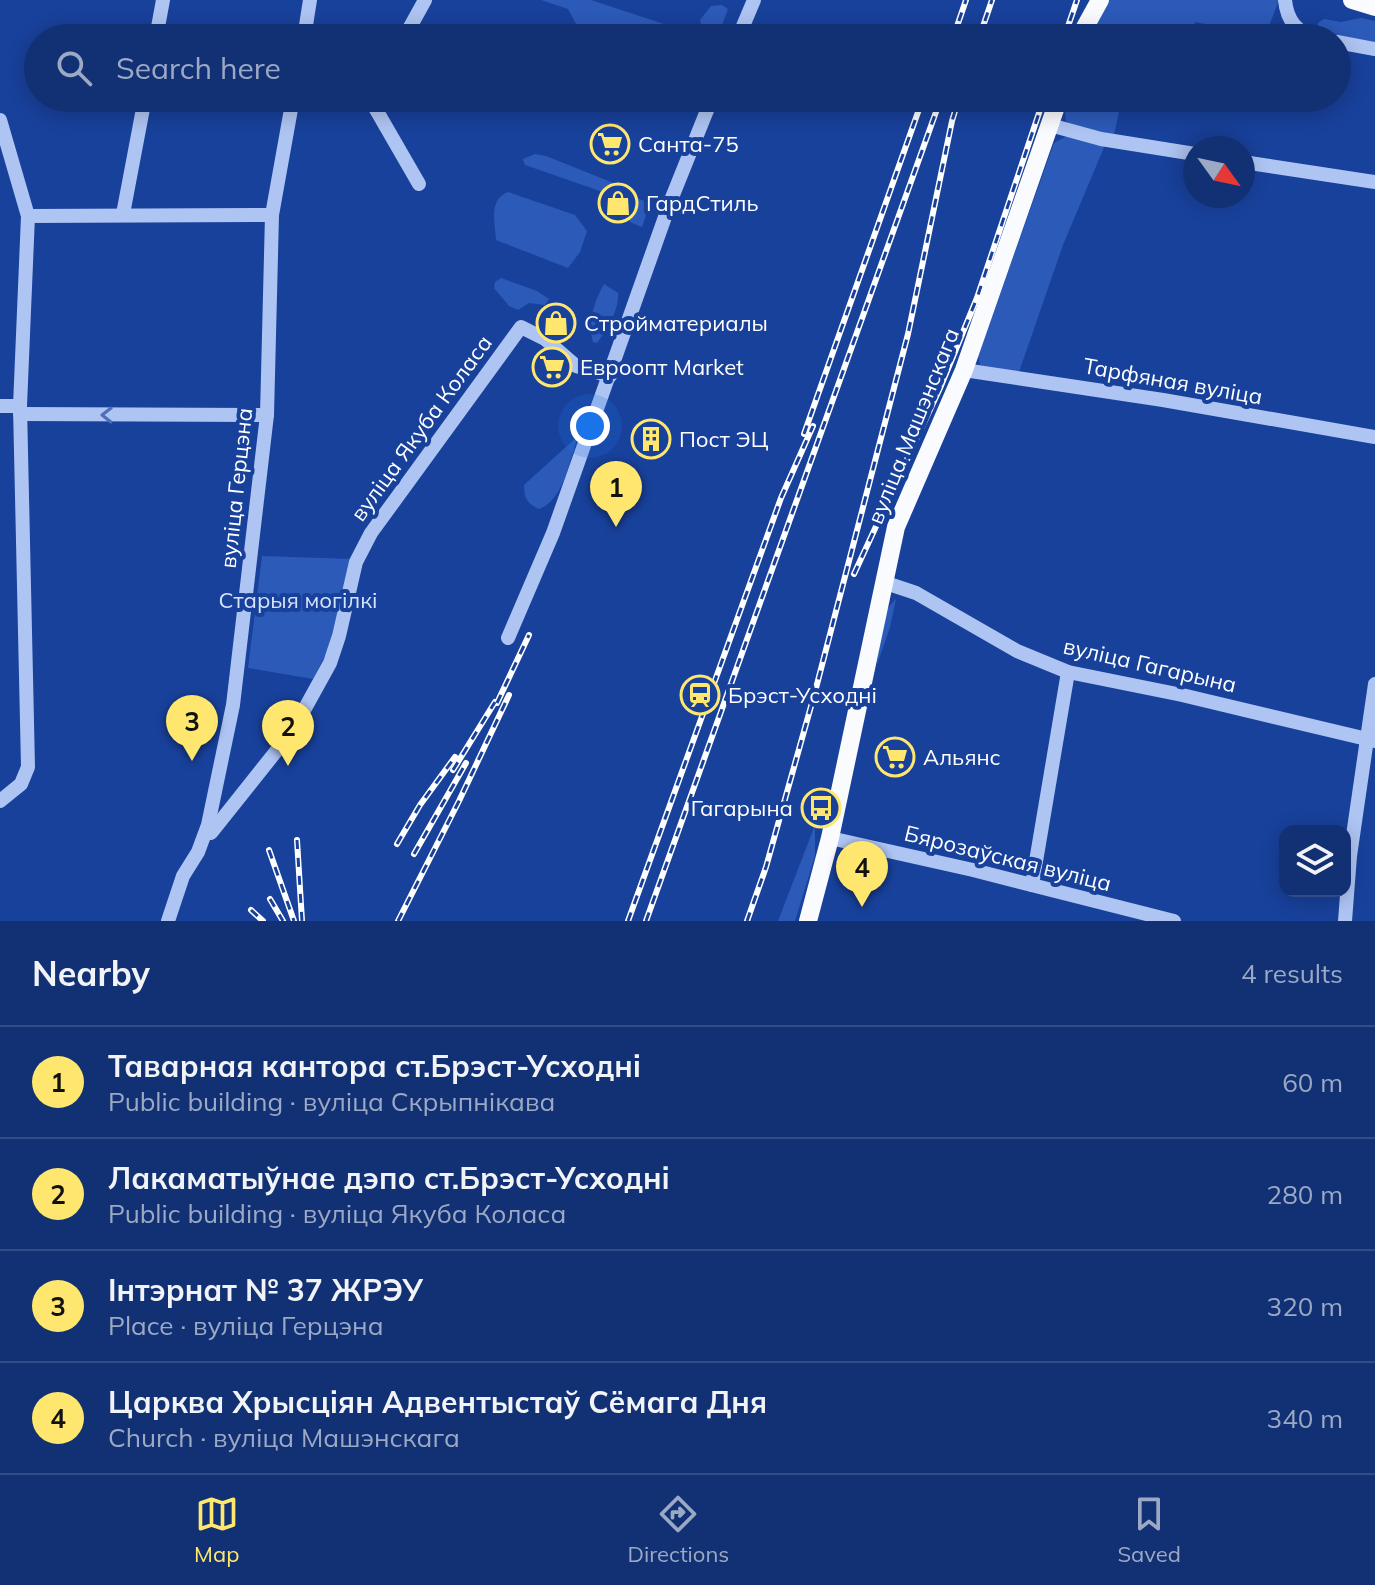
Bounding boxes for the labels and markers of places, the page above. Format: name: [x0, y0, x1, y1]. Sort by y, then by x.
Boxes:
supermarket icon: Санта-75: [589, 123, 631, 165]
place label: Санта-75: [638, 130, 739, 158]
shop icon: ГардСтиль: [597, 182, 639, 224]
place label: ГардСтиль: [646, 189, 759, 217]
shop icon: Стройматериалы: [535, 302, 577, 344]
place label: Стройматериалы: [584, 309, 768, 337]
supermarket icon: Евроопт Market: [531, 346, 573, 388]
place label: Евроопт Market: [580, 353, 744, 381]
building icon: Пост ЭЦ: [630, 418, 672, 460]
place label: Пост ЭЦ: [679, 425, 769, 453]
pin: 1: [590, 461, 642, 527]
station icon: Брэст-Усходні: [679, 674, 721, 716]
place label: Брэст-Усходні: [728, 681, 877, 709]
pin: 3: [166, 695, 218, 761]
pin: 2: [262, 700, 314, 766]
supermarket icon: Альянс: [874, 736, 916, 778]
place label: Альянс: [923, 743, 1001, 771]
bus stop icon: Гагарына: [800, 787, 842, 829]
place label: Гагарына: [691, 794, 793, 822]
pin: 4: [836, 841, 888, 907]

